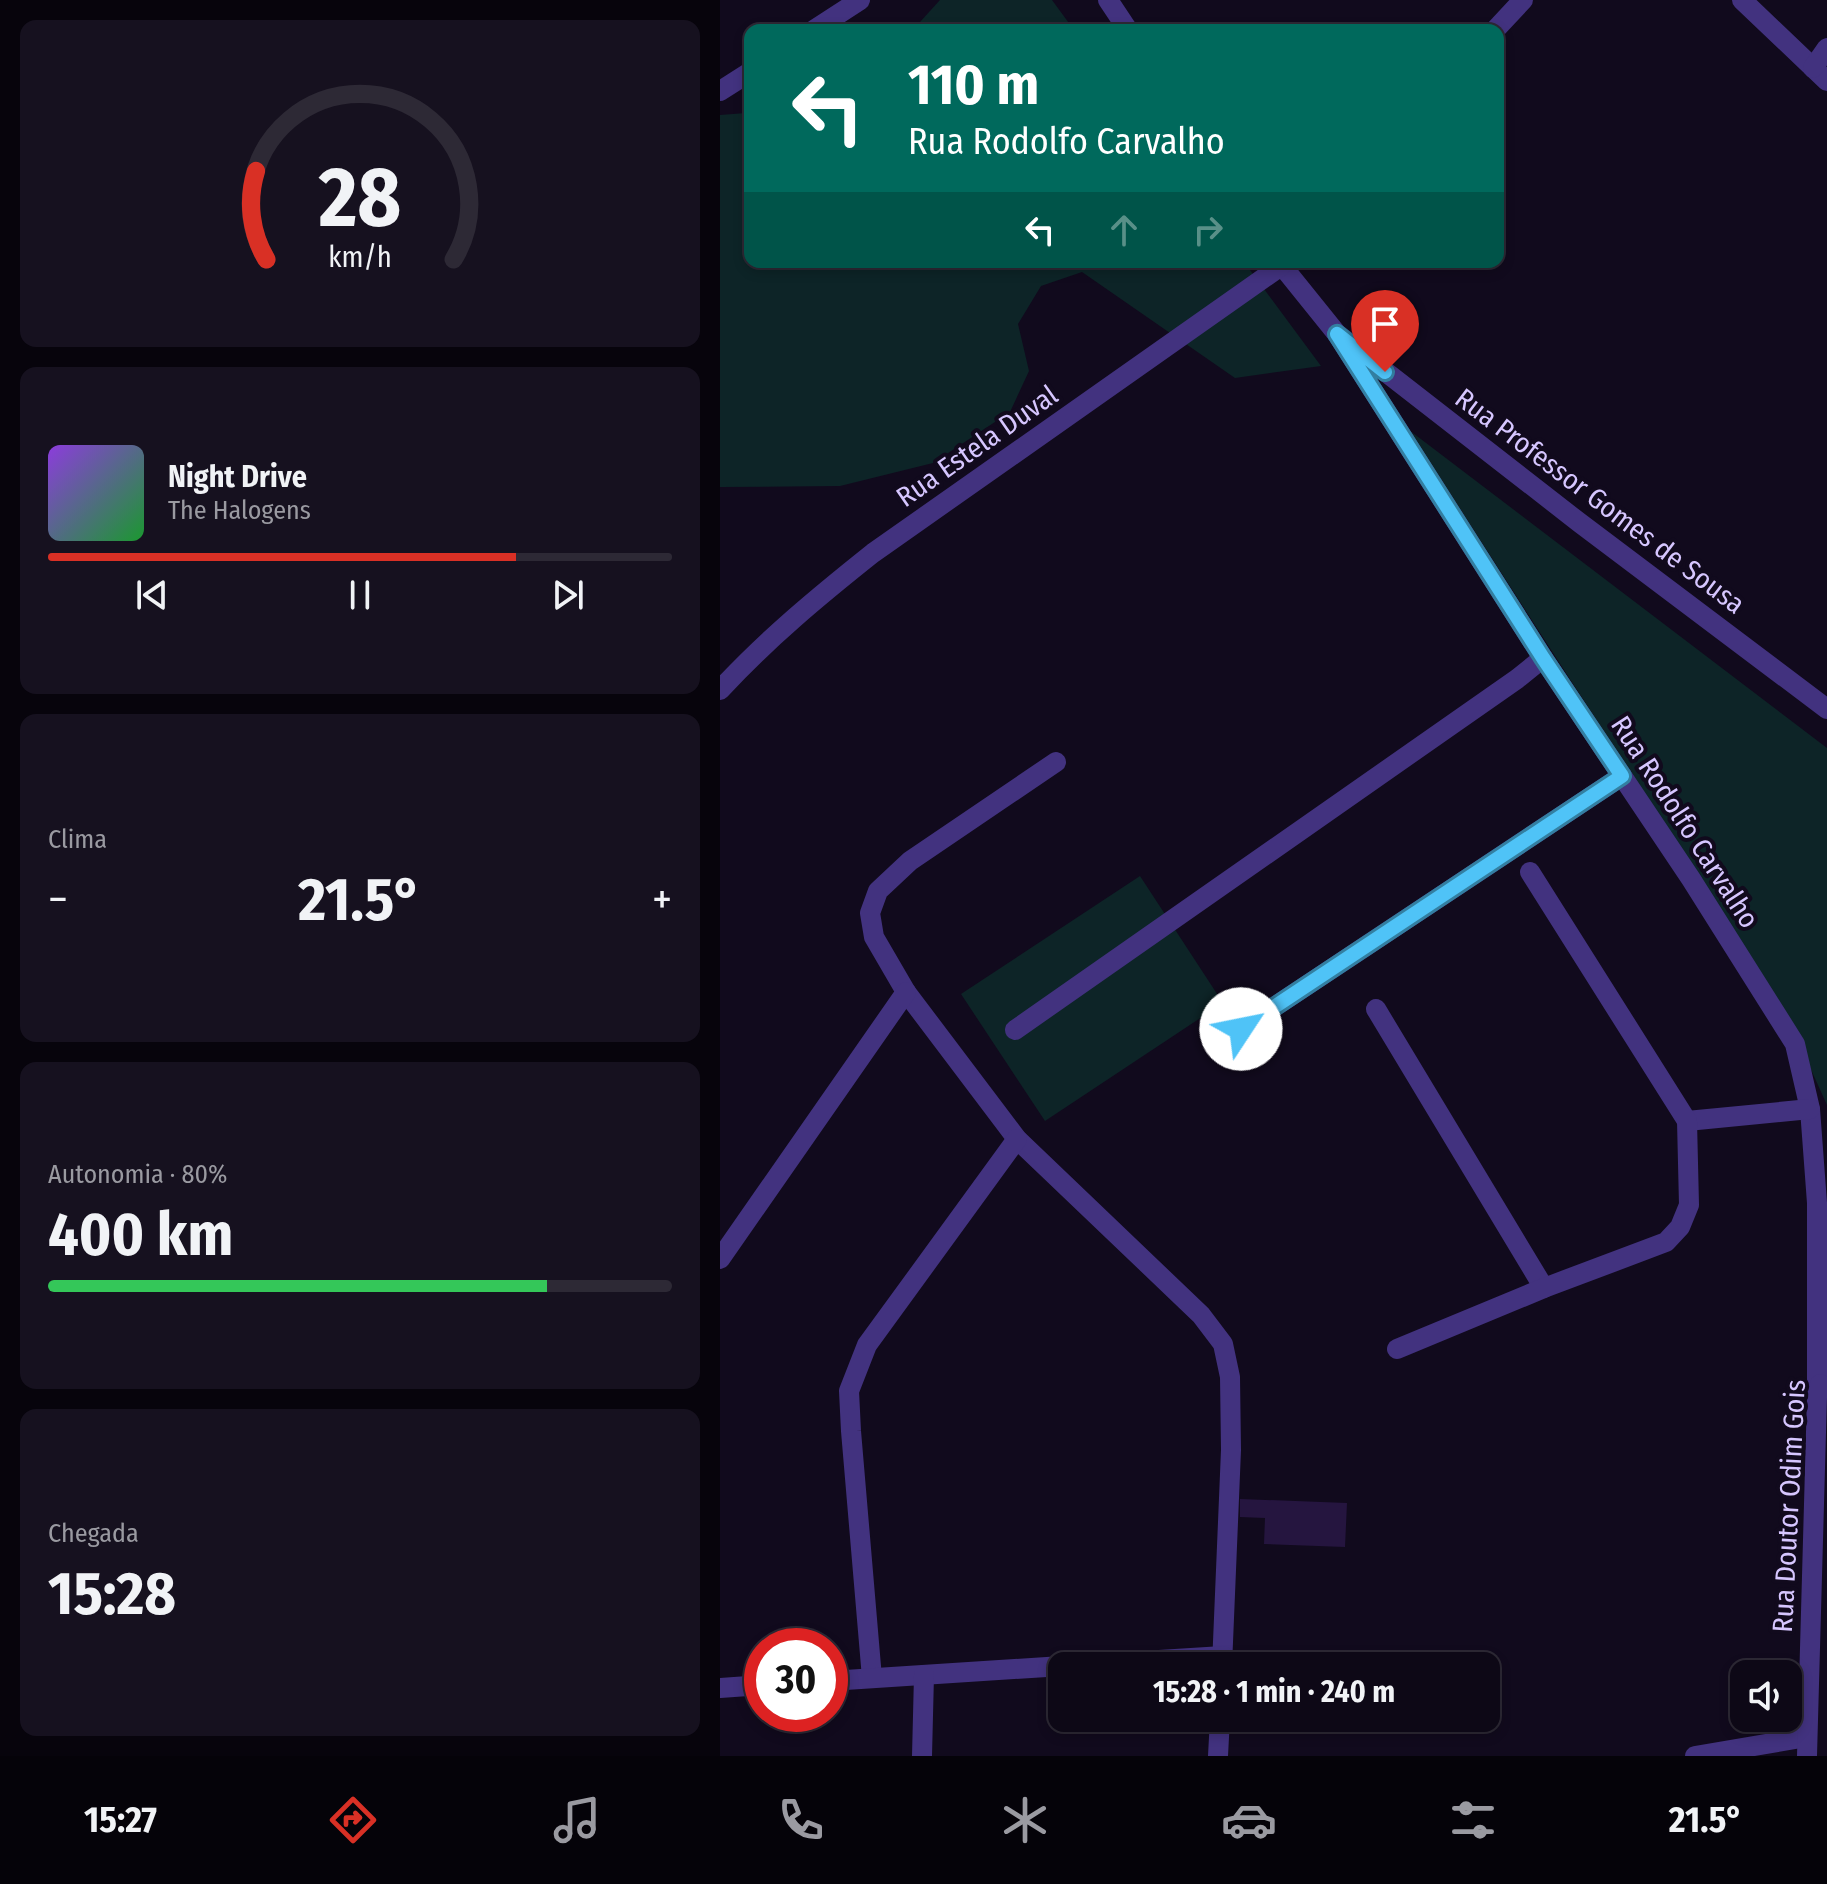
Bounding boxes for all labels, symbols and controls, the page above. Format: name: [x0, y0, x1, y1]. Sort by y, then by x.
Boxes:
text: 110 m: [908, 52, 1039, 119]
icon: left: [776, 56, 880, 160]
text: Rua Rodolfo Carvalho: [908, 120, 1225, 164]
text: 28: [318, 147, 401, 247]
icon: left: [1018, 208, 1062, 252]
icon: ahead: [1102, 208, 1146, 252]
icon: right: [1186, 208, 1230, 252]
text: km/h: [328, 240, 392, 275]
pin: [1351, 290, 1419, 372]
icon: arrive: [1363, 302, 1407, 346]
street label: Rua Estela Duval: [890, 378, 1064, 514]
street label: Rua Professor Gomes de Sousa: [1449, 381, 1751, 621]
text: Night Drive: [168, 459, 307, 495]
text: The Halogens: [168, 495, 311, 526]
icon: previous: [130, 573, 174, 617]
icon: pause: [338, 573, 382, 617]
icon: next: [546, 573, 590, 617]
street label: Rua Rodolfo Carvalho: [1604, 710, 1766, 934]
text: Clima: [48, 824, 107, 855]
text: 21.5°: [298, 864, 422, 936]
text: −: [48, 873, 68, 926]
text: +: [652, 873, 672, 926]
position arrow: [1199, 987, 1283, 1071]
text: Autonomia · 80%: [48, 1159, 227, 1190]
text: 400 km: [48, 1199, 233, 1271]
street label: Rua Doutor Odim Gois: [1766, 1379, 1812, 1633]
text: Chegada: [48, 1518, 139, 1549]
text: 15:28: [48, 1558, 176, 1630]
speed limit sign: 30: [744, 1628, 848, 1732]
map controls: [1730, 1660, 1802, 1732]
button: sound: [1730, 1660, 1802, 1732]
text: 15:28 · 1 min · 240 m: [1153, 1674, 1395, 1710]
icon: directions: [325, 1792, 381, 1848]
icon: music: [549, 1792, 605, 1848]
icon: phone: [773, 1792, 829, 1848]
icon: climate: [997, 1792, 1053, 1848]
icon: car: [1221, 1792, 1277, 1848]
icon: filters: [1445, 1792, 1501, 1848]
text: 15:27: [84, 1798, 157, 1842]
text: 21.5°: [1669, 1798, 1743, 1842]

